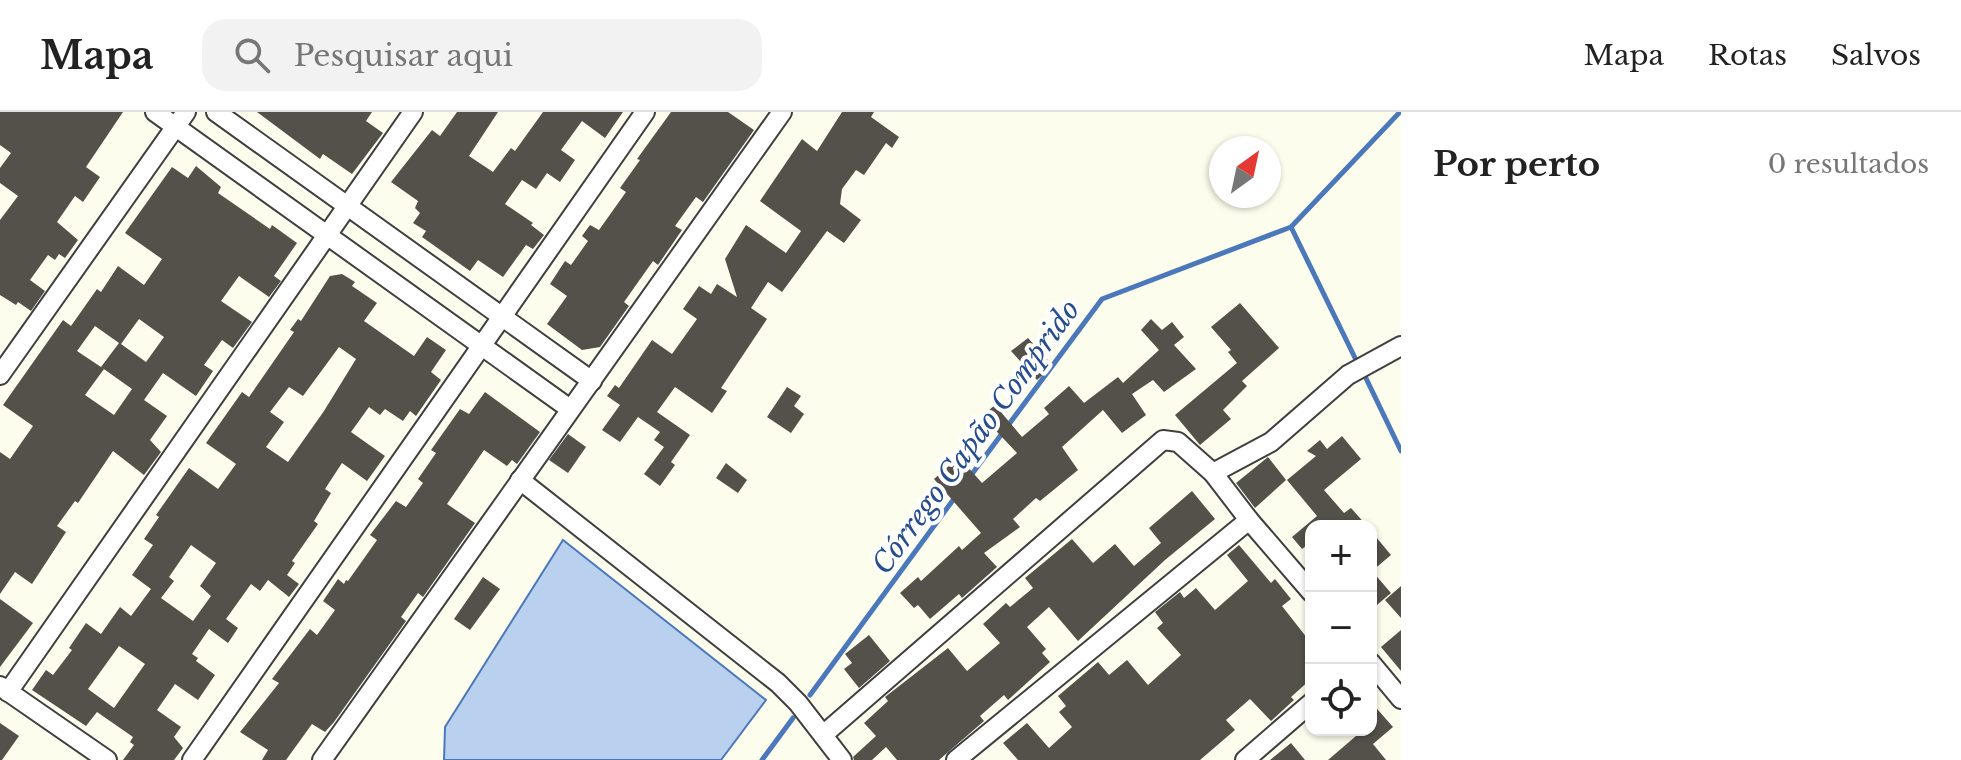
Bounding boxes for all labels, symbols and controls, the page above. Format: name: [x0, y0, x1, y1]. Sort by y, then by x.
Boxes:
search box: [202, 19, 762, 91]
text: Mapa: [40, 32, 154, 79]
icon: search: [230, 33, 274, 77]
text: Pesquisar aqui: [294, 37, 513, 74]
text: Mapa: [1584, 38, 1664, 73]
text: Rotas: [1708, 38, 1787, 73]
text: Salvos: [1831, 38, 1921, 73]
north arrow: [1209, 136, 1281, 208]
text: Por perto: [1433, 143, 1600, 185]
text: 0 resultados: [1768, 148, 1929, 180]
water label: Córrego Capão Comprido: [865, 293, 1087, 581]
map controls: [1305, 520, 1377, 736]
button: +: [1305, 520, 1377, 592]
button: −: [1305, 592, 1377, 664]
button: locate: [1305, 664, 1377, 736]

